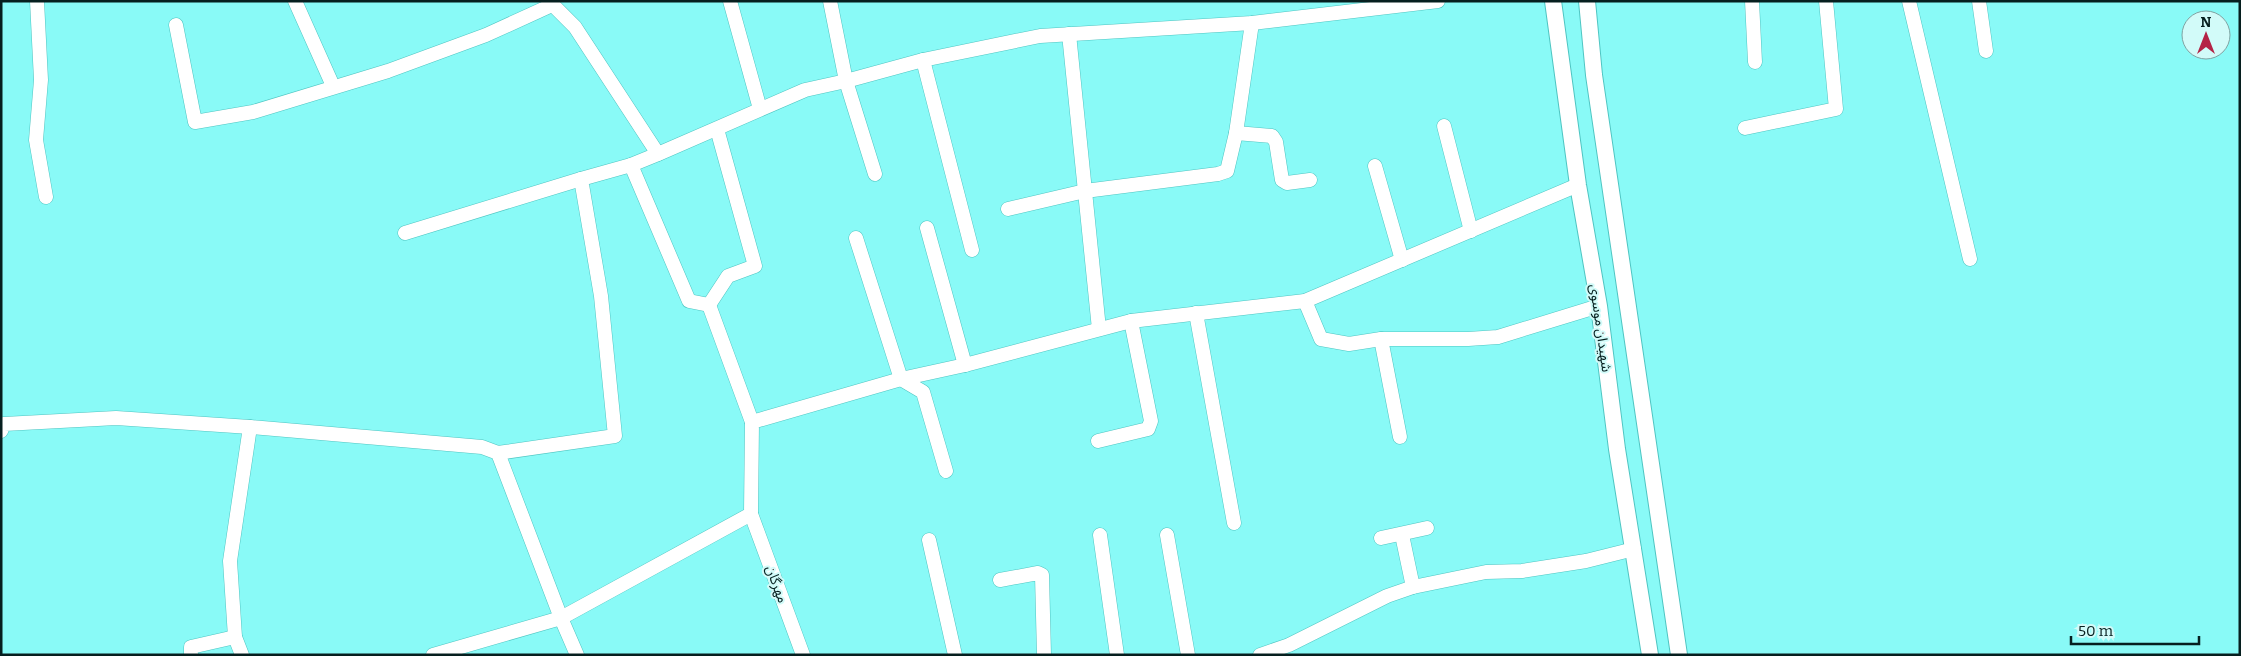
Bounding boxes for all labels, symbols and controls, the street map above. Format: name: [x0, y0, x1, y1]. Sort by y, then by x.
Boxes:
north arrow: [2181, 10, 2231, 60]
text: N: [2201, 14, 2212, 31]
street label: شهیدان موسوی: [1586, 283, 1615, 373]
street label: مهرگان: [762, 563, 791, 605]
scale bar: [2071, 614, 2198, 646]
text: 50 m: [2078, 622, 2114, 640]

